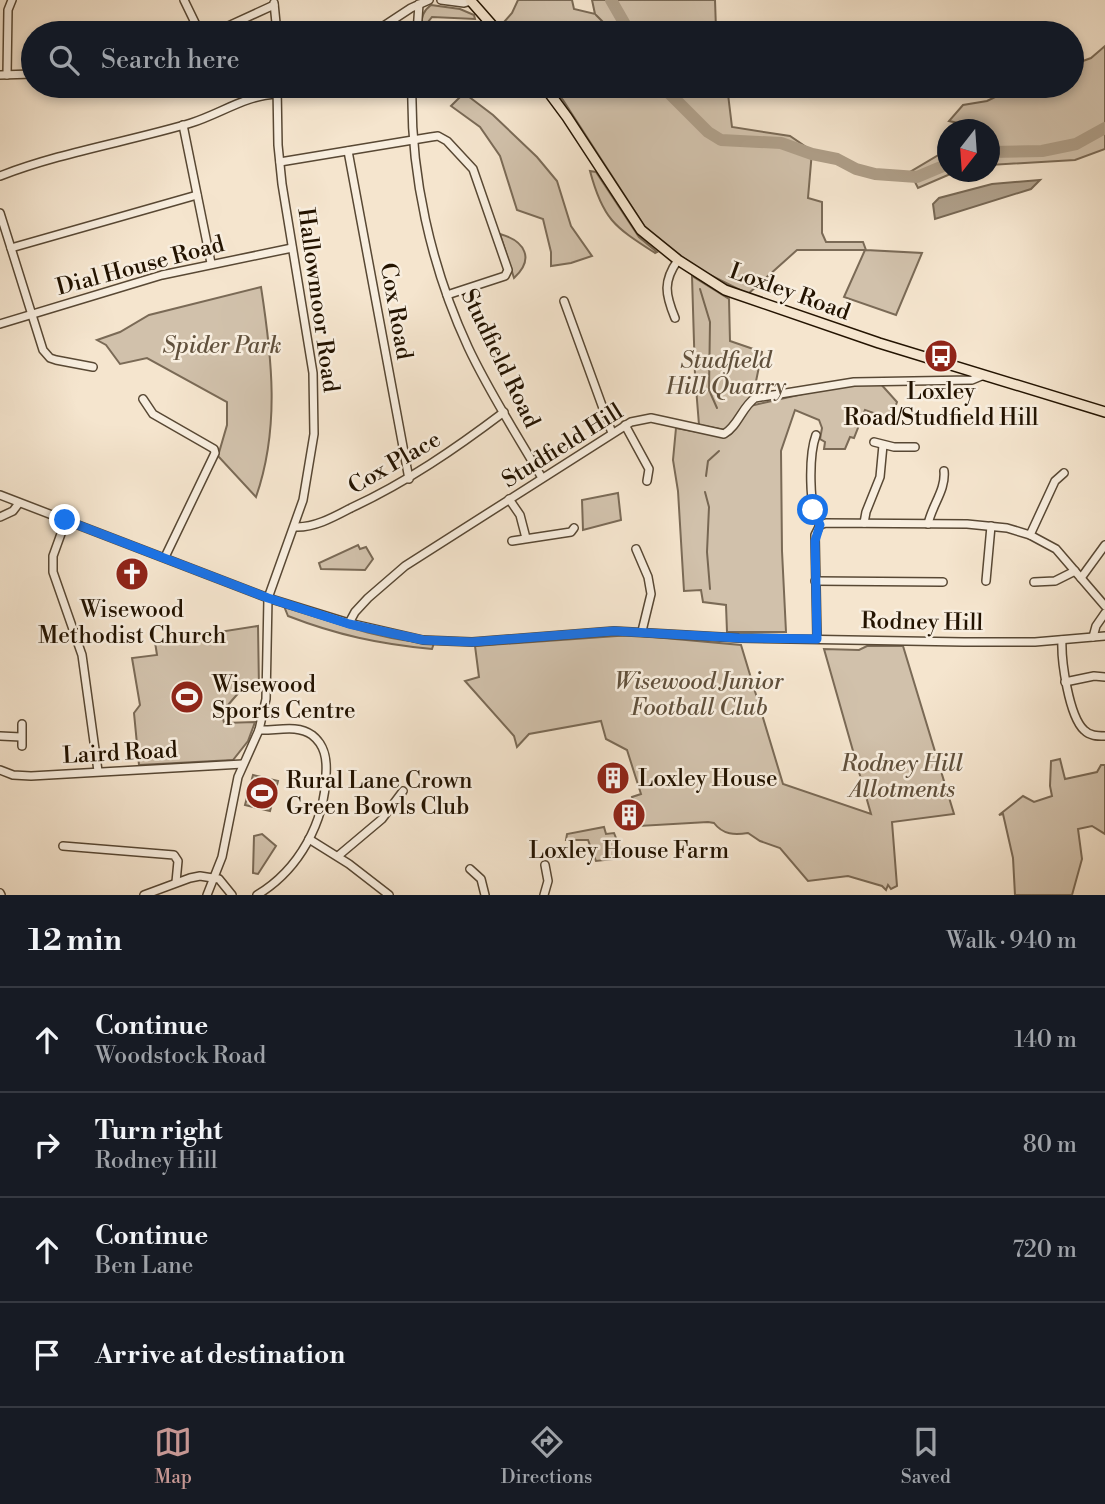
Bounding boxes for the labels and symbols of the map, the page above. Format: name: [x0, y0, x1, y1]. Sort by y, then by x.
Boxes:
north arrow: [937, 119, 1000, 182]
street label: Hallowmoor Road: [291, 206, 345, 394]
street label: Dial House Road: [53, 230, 227, 302]
street label: Loxley Road: [725, 257, 854, 327]
street label: Cox Road: [374, 260, 418, 362]
street label: Studfield Road: [454, 284, 546, 433]
park label: Spider Park: [163, 332, 281, 360]
bus stop icon: Loxley Road/Studfield Hill: [922, 337, 960, 375]
park label: Studfield Hill Quarry: [665, 347, 787, 401]
place label: Loxley Road/Studfield Hill: [843, 378, 1039, 432]
street label: Studfield Hill: [497, 397, 628, 494]
street label: Cox Place: [343, 425, 446, 501]
route start: [797, 494, 828, 525]
route end: [49, 504, 80, 535]
church icon: Wisewood Methodist Church: [113, 555, 151, 593]
place label: Wisewood Methodist Church: [38, 596, 226, 650]
street label: Rodney Hill: [861, 607, 984, 637]
park label: Wisewood Junior Football Club: [614, 668, 785, 722]
place label: Wisewood Sports Centre: [211, 671, 356, 725]
sports icon: Wisewood Sports Centre: [168, 678, 206, 716]
street label: Laird Road: [62, 736, 178, 770]
park label: Rodney Hill Allotments: [840, 750, 964, 804]
building icon: Loxley House: [594, 759, 632, 797]
place label: Loxley House: [638, 765, 778, 793]
place label: Rural Lane Crown Green Bowls Club: [286, 767, 473, 821]
sports icon: Rural Lane Crown Green Bowls Club: [243, 774, 281, 812]
building icon: Loxley House Farm: [610, 796, 648, 834]
place label: Loxley House Farm: [529, 837, 729, 865]

